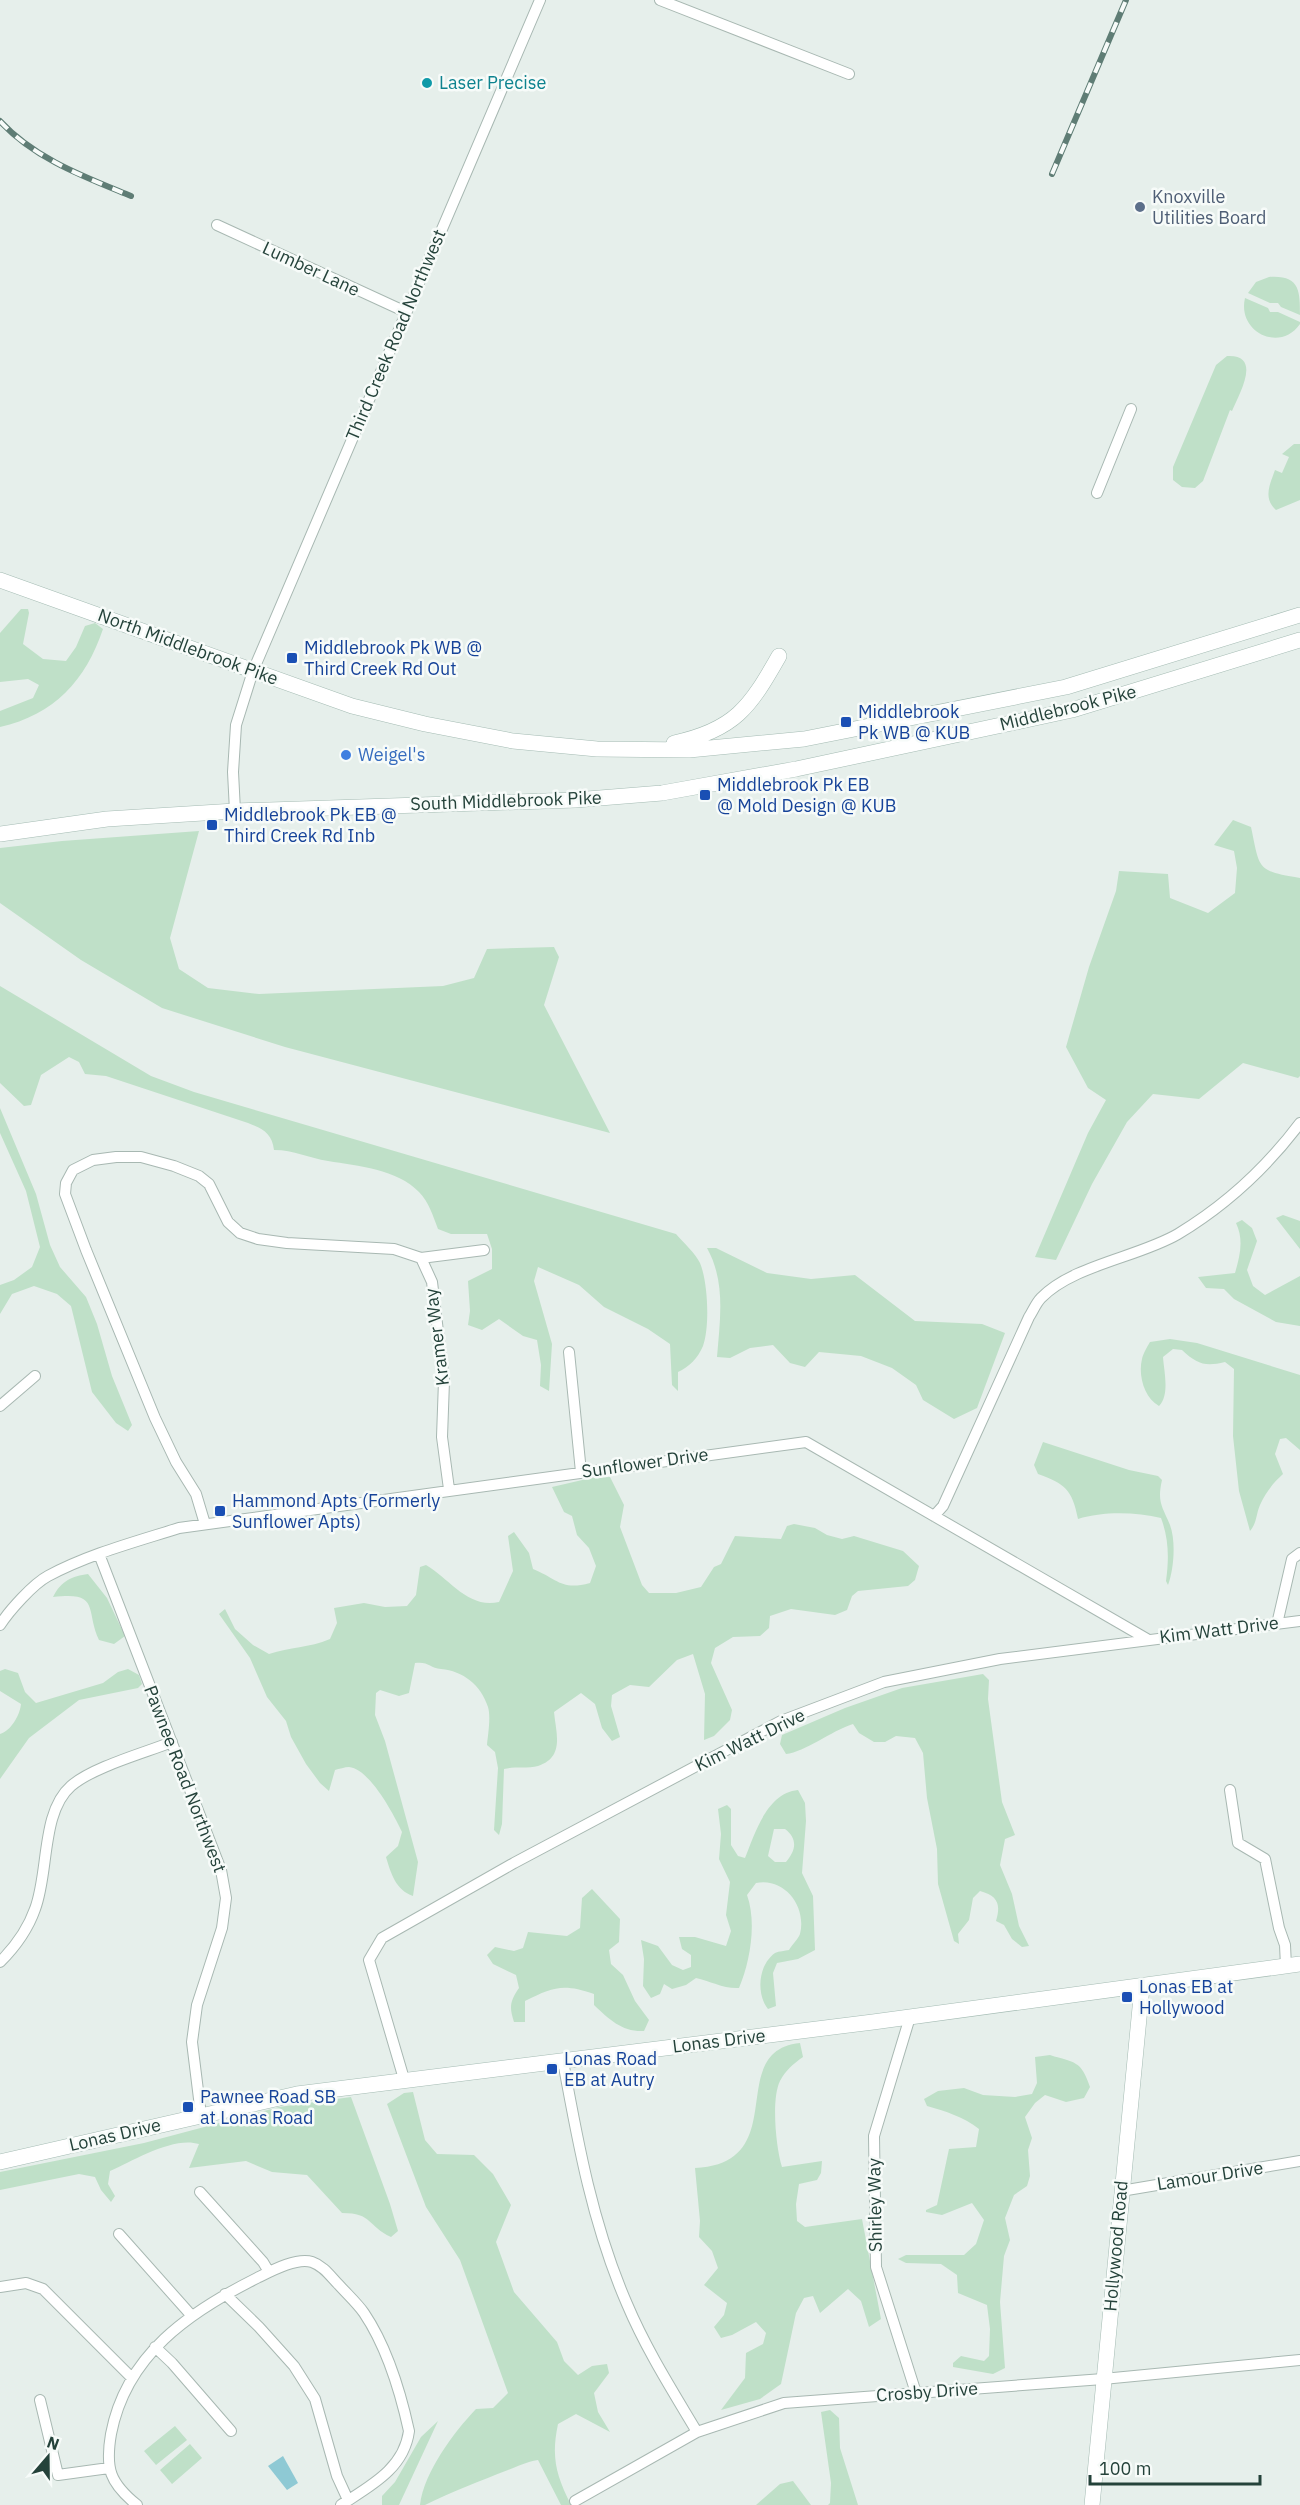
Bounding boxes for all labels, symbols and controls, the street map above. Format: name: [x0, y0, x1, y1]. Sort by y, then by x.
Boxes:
place label: Laser Precise: [439, 71, 547, 94]
marker: Laser Precise: [420, 76, 434, 90]
place label: Knoxville Utilities Board: [1152, 185, 1267, 229]
marker: Knoxville Utilities Board: [1133, 200, 1147, 214]
street label: Third Creek Road Northwest: [340, 226, 451, 444]
street label: Lumber Lane: [259, 236, 364, 301]
street label: North Middlebrook Pike: [95, 603, 282, 690]
place label: Middlebrook Pk WB @ Third Creek Rd Out: [304, 636, 482, 680]
marker: Middlebrook Pk WB @ Third Creek Rd Out: [285, 651, 299, 665]
street label: Middlebrook Pike: [997, 679, 1139, 736]
place label: Middlebrook Pk WB @ KUB: [858, 700, 970, 744]
marker: Middlebrook Pk WB @ KUB: [839, 715, 853, 729]
place label: Weigel's: [358, 743, 425, 766]
marker: Weigel's: [339, 748, 353, 762]
place label: Middlebrook Pk EB @ Mold Design @ KUB: [717, 773, 896, 817]
street label: South Middlebrook Pike: [410, 786, 602, 815]
marker: Middlebrook Pk EB @ Mold Design @ KUB: [698, 788, 712, 802]
place label: Middlebrook Pk EB @ Third Creek Rd Inb: [224, 803, 397, 847]
marker: Middlebrook Pk EB @ Third Creek Rd Inb: [205, 818, 219, 832]
street label: Kramer Way: [419, 1287, 454, 1387]
street label: Sunflower Drive: [580, 1442, 710, 1483]
place label: Hammond Apts (Formerly Sunflower Apts): [232, 1489, 440, 1533]
marker: Hammond Apts (Formerly Sunflower Apts): [213, 1504, 227, 1518]
street label: Kim Watt Drive: [1158, 1611, 1280, 1648]
street label: Pawnee Road Northwest: [139, 1682, 232, 1876]
street label: Kim Watt Drive: [691, 1703, 809, 1776]
place label: Lonas EB at Hollywood: [1139, 1975, 1233, 2019]
marker: Lonas EB at Hollywood: [1120, 1990, 1134, 2004]
street label: Lonas Drive: [671, 2023, 767, 2058]
place label: Lonas Road EB at Autry: [564, 2047, 657, 2091]
marker: Lonas Road EB at Autry: [545, 2062, 559, 2076]
place label: Pawnee Road SB at Lonas Road: [200, 2085, 336, 2129]
marker: Pawnee Road SB at Lonas Road: [181, 2100, 195, 2114]
street label: Lonas Drive: [67, 2113, 163, 2156]
street label: Lamour Drive: [1155, 2156, 1265, 2195]
street label: Shirley Way: [862, 2158, 887, 2252]
street label: Hollywood Road: [1098, 2180, 1133, 2312]
street label: Crosby Drive: [875, 2376, 979, 2407]
north arrow: [18, 2427, 78, 2487]
text: N: [44, 2432, 62, 2454]
scale bar: [1090, 2448, 1260, 2486]
text: 100 m: [1099, 2457, 1151, 2480]

